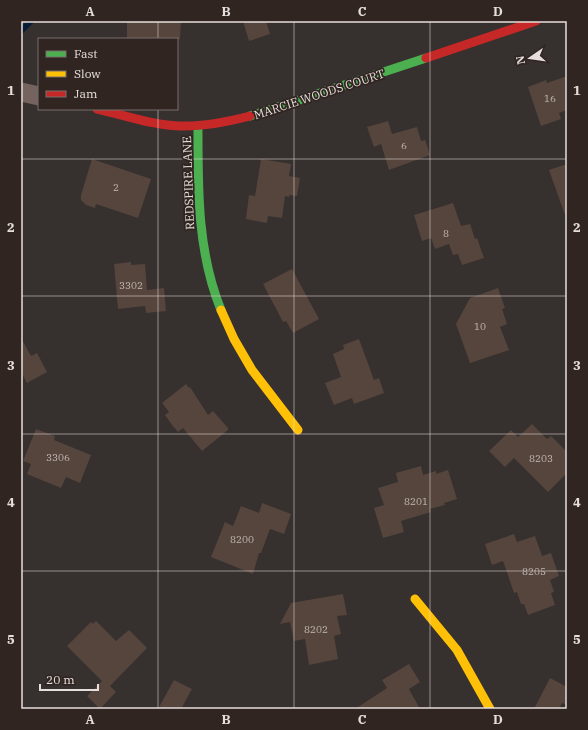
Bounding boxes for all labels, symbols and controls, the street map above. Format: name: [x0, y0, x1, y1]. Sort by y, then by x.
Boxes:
text: A: [85, 3, 95, 20]
text: B: [221, 3, 231, 20]
text: C: [358, 3, 367, 20]
text: D: [493, 3, 503, 20]
legend: [38, 38, 178, 110]
north arrow: [510, 38, 550, 78]
text: Fast: [74, 46, 98, 61]
text: N: [512, 54, 528, 66]
text: Slow: [74, 66, 101, 81]
street label: MARCIE WOODS COURT: [252, 66, 387, 122]
text: 1: [7, 82, 15, 99]
text: 1: [573, 82, 581, 99]
text: Jam: [74, 86, 98, 101]
house number: 16: [544, 92, 556, 105]
street label: REDSPIRE LANE: [179, 136, 197, 230]
house number: 6: [401, 139, 407, 152]
house number: 2: [113, 181, 119, 194]
text: 2: [7, 219, 15, 236]
text: 2: [573, 219, 581, 236]
house number: 8: [443, 227, 449, 240]
house number: 3302: [119, 279, 143, 292]
house number: 10: [474, 320, 486, 333]
text: 3: [7, 357, 15, 374]
text: 3: [573, 357, 581, 374]
house number: 3306: [46, 451, 70, 464]
house number: 8203: [529, 452, 553, 465]
text: 4: [7, 494, 15, 511]
text: 4: [573, 494, 581, 511]
house number: 8201: [404, 495, 428, 508]
house number: 8200: [230, 533, 254, 546]
house number: 8205: [522, 565, 546, 578]
house number: 8202: [304, 623, 328, 636]
text: 5: [7, 631, 15, 648]
text: 5: [573, 631, 581, 648]
scale bar: [40, 666, 98, 692]
text: 20 m: [46, 672, 75, 687]
text: A: [85, 711, 95, 728]
text: B: [221, 711, 231, 728]
text: C: [358, 711, 367, 728]
text: D: [493, 711, 503, 728]

